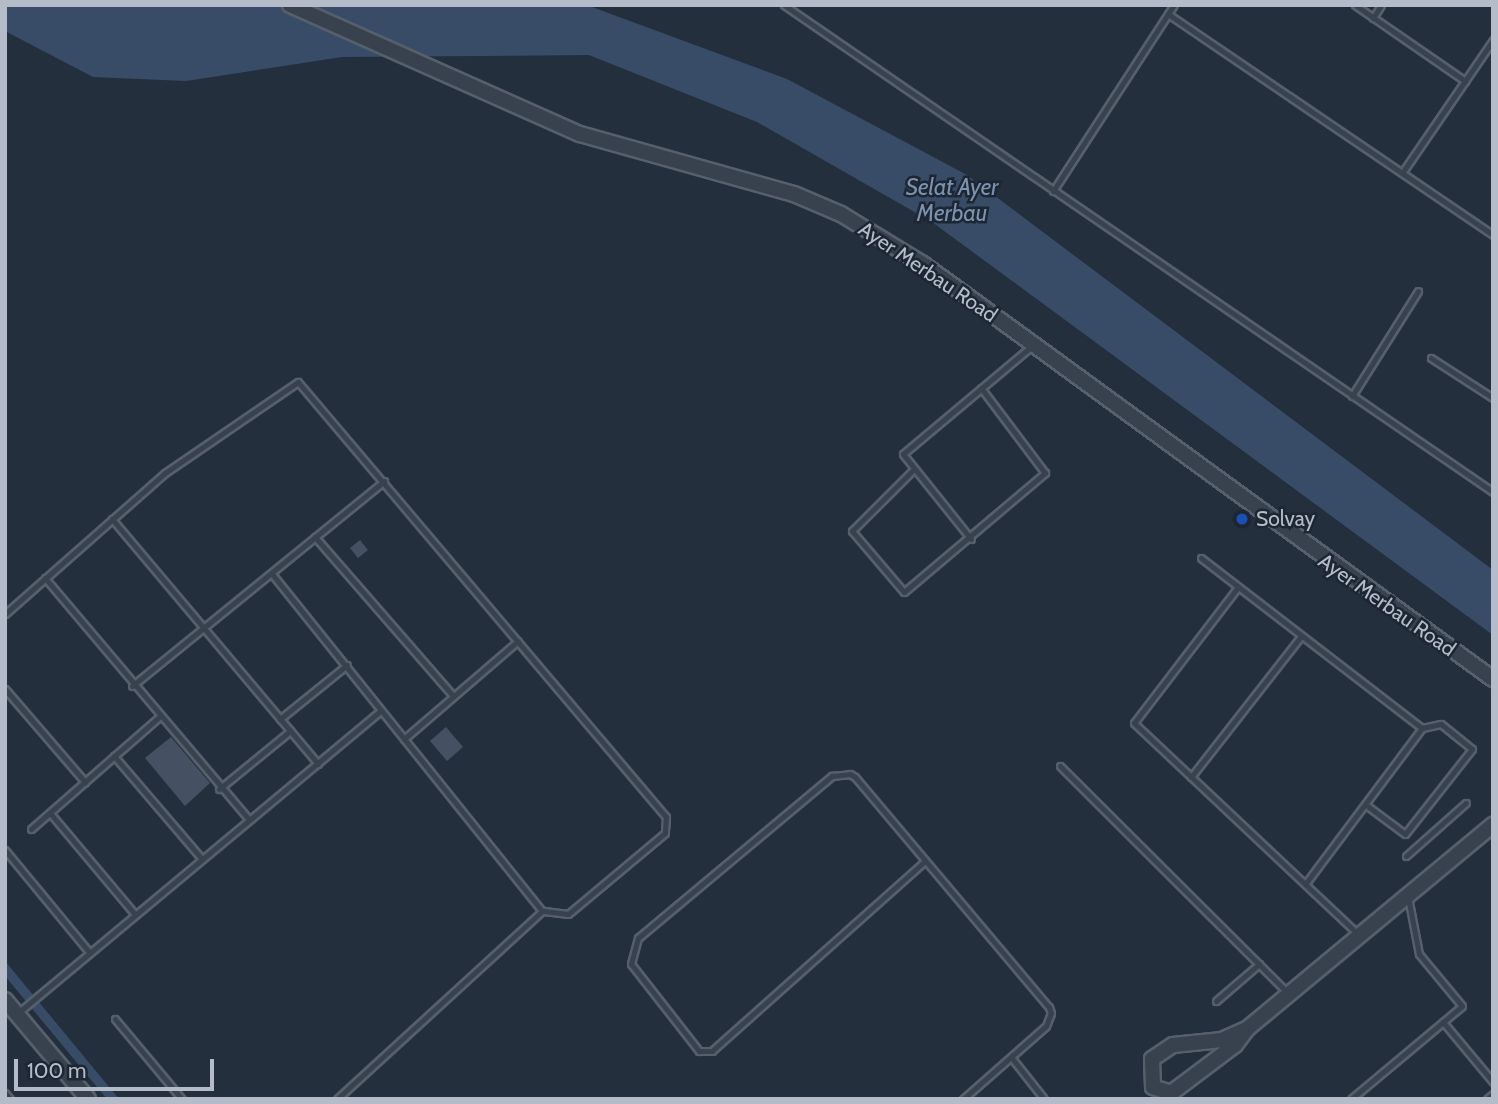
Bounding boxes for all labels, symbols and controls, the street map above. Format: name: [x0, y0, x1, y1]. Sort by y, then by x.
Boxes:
water label: Selat Ayer Merbau: [906, 173, 998, 227]
street label: Ayer Merbau Road: [854, 216, 1002, 328]
place label: Solvay: [1256, 506, 1315, 532]
marker: Solvay: [1234, 511, 1250, 527]
street label: Ayer Merbau Road: [1313, 548, 1461, 662]
scale bar: [18, 1044, 217, 1088]
text: 100 m: [27, 1058, 86, 1083]

